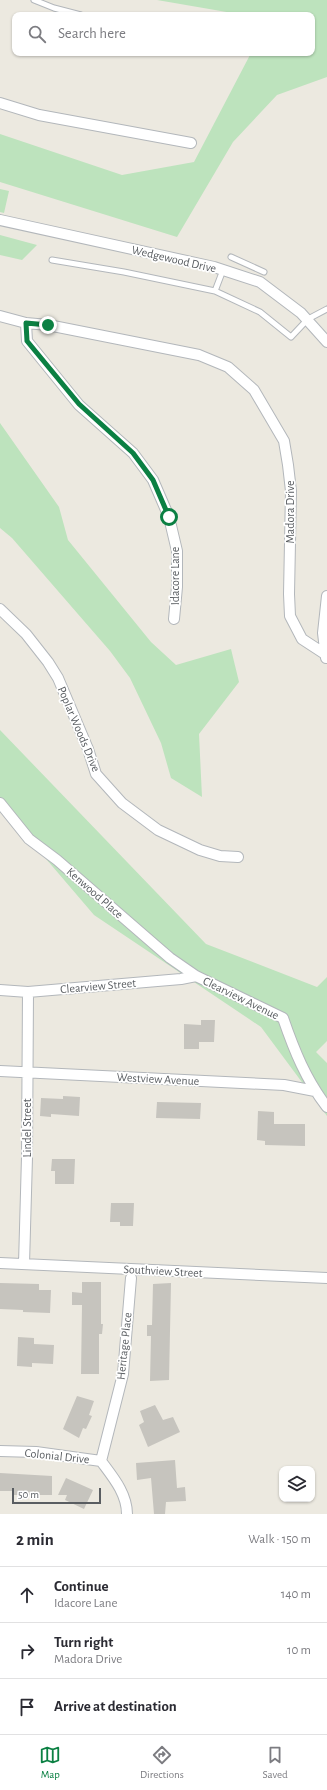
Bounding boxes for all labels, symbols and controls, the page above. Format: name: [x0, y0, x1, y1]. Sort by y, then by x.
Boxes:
search box: [12, 12, 315, 56]
icon: search: [26, 23, 48, 45]
text: Search here: [58, 26, 126, 41]
street label: Wedgewood Drive: [131, 243, 217, 275]
route end: [39, 316, 57, 334]
street label: Madora Drive: [284, 480, 296, 544]
route start: [160, 508, 178, 526]
street label: Idacore Lane: [169, 547, 181, 605]
street label: Poplar Woods Drive: [56, 685, 102, 773]
street label: Kenwood Place: [64, 865, 126, 921]
street label: Clearview Avenue: [201, 974, 281, 1022]
street label: Clearview Street: [60, 977, 137, 995]
street label: Westview Avenue: [116, 1071, 200, 1087]
street label: Lindel Street: [21, 1098, 33, 1158]
street label: Southview Street: [123, 1263, 203, 1279]
street label: Heritage Place: [114, 1312, 134, 1380]
street label: Colonial Drive: [24, 1447, 90, 1465]
map controls: [279, 1466, 315, 1502]
button: layers: [279, 1466, 315, 1502]
scale bar: [12, 1486, 101, 1505]
text: 50 m: [18, 1489, 39, 1500]
text: 2 min: [16, 1531, 54, 1548]
text: Walk · 150 m: [248, 1533, 311, 1546]
text: Continue: [54, 1579, 109, 1594]
icon: ahead: [16, 1584, 38, 1606]
text: 140 m: [281, 1588, 311, 1601]
text: Idacore Lane: [54, 1597, 118, 1610]
text: Turn right: [54, 1635, 113, 1650]
icon: right: [16, 1640, 38, 1662]
text: 10 m: [287, 1644, 311, 1657]
text: Madora Drive: [54, 1653, 122, 1666]
icon: arrive: [16, 1696, 38, 1718]
text: Arrive at destination: [54, 1699, 177, 1714]
tab: Map: [39, 1744, 61, 1781]
tab: Directions: [140, 1744, 184, 1781]
tab: Saved: [262, 1744, 288, 1781]

